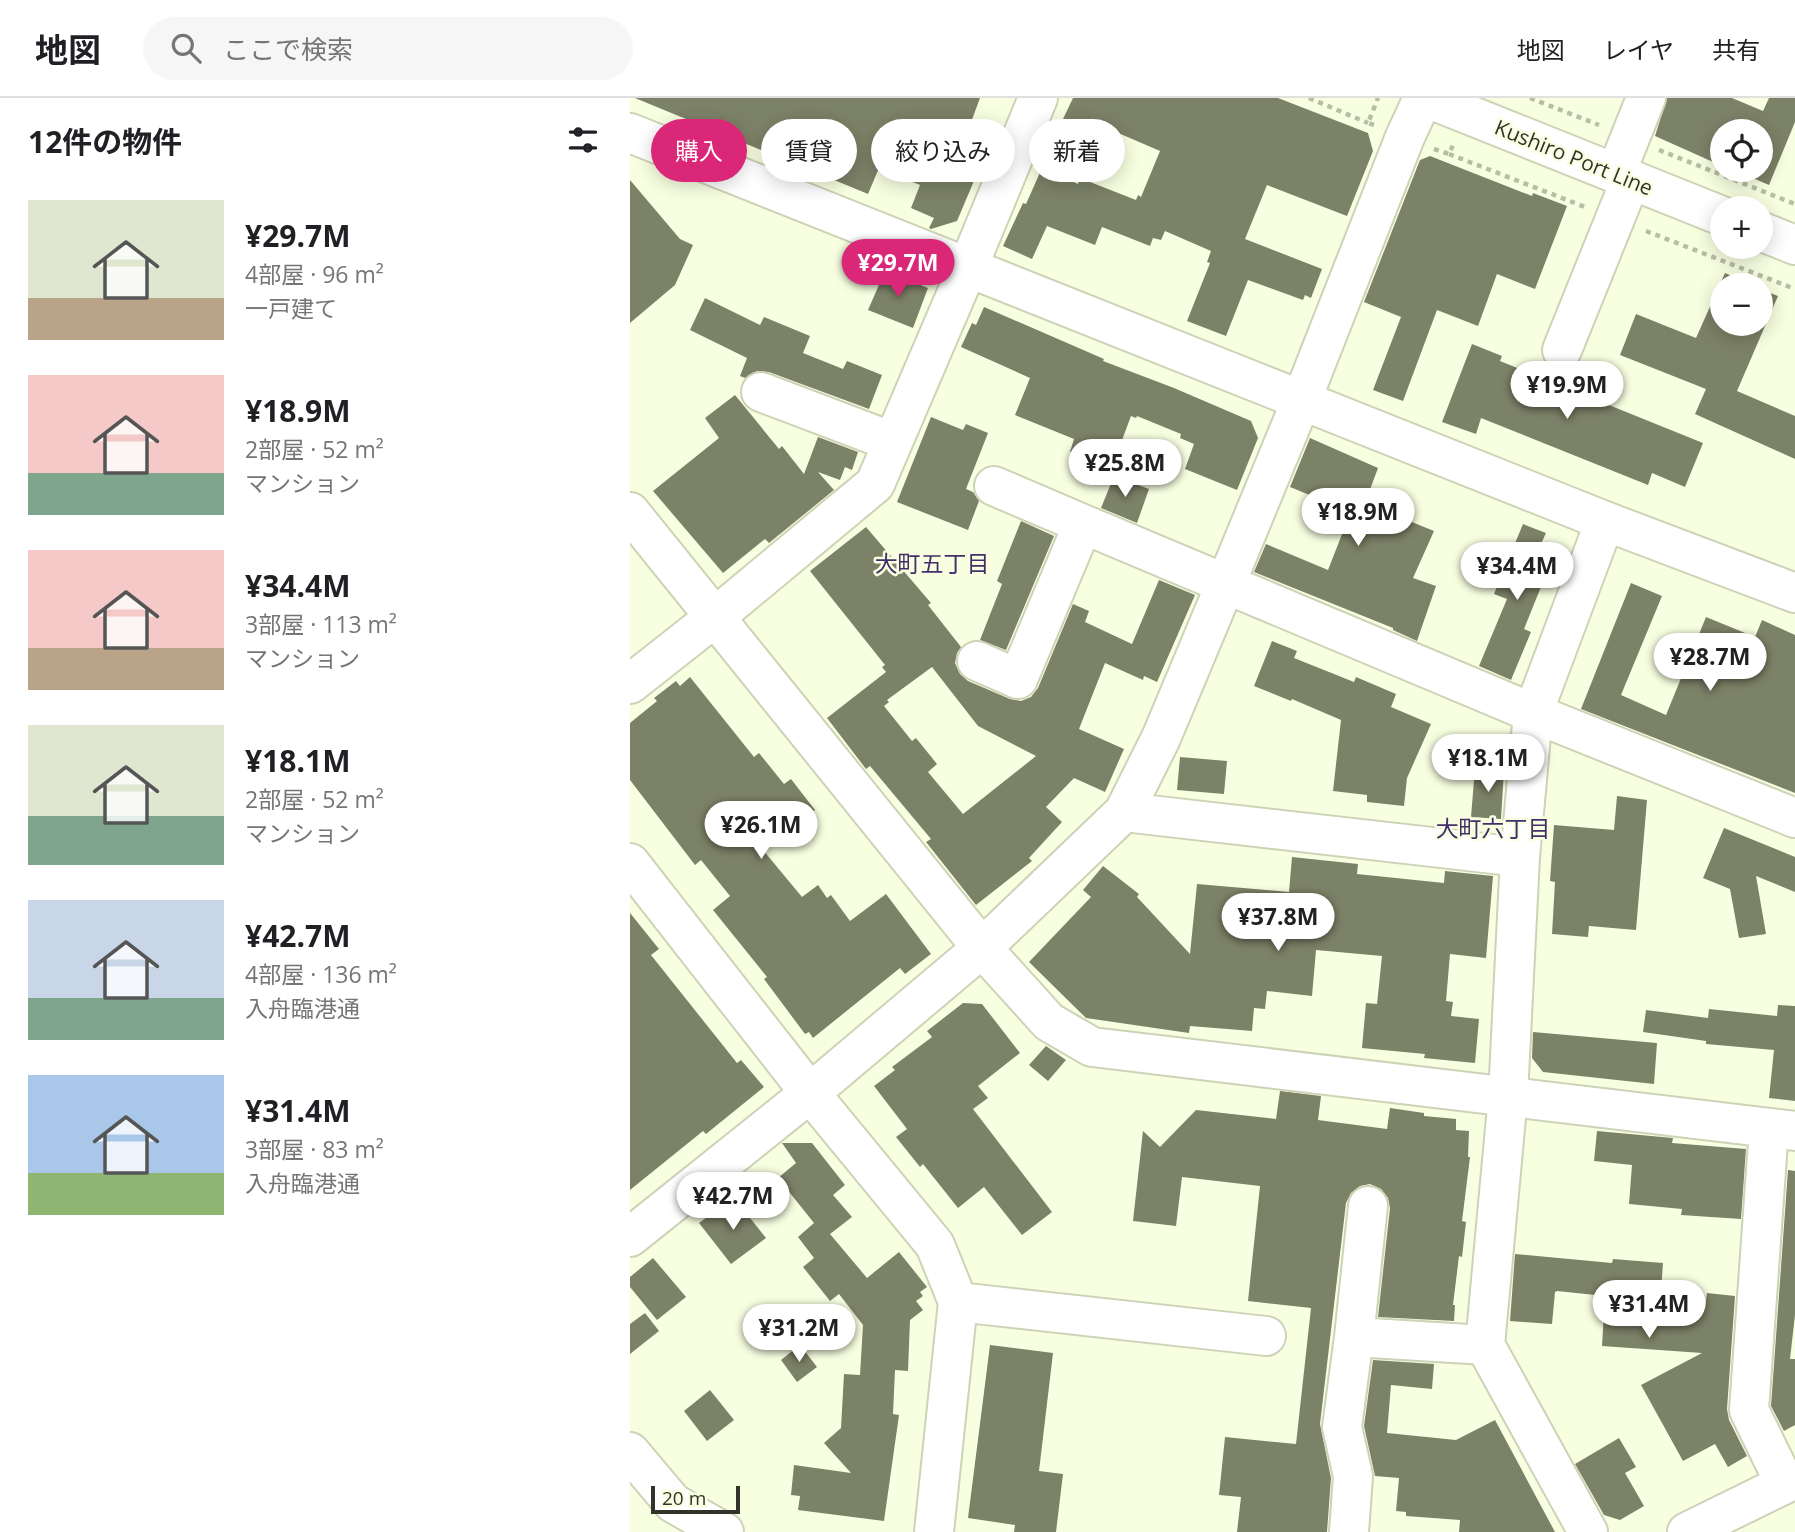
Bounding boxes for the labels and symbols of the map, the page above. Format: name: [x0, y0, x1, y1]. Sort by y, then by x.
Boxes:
street label: Kushiro Port Line: [1491, 112, 1657, 202]
pin: ¥29.7M: [841, 240, 955, 299]
pin: ¥19.9M: [1510, 362, 1624, 421]
pin: ¥25.8M: [1068, 440, 1182, 499]
pin: ¥18.9M: [1301, 489, 1415, 548]
pin: ¥34.4M: [1460, 542, 1574, 602]
district label: 大町五丁目: [875, 547, 990, 579]
pin: ¥28.7M: [1653, 634, 1767, 693]
pin: ¥18.1M: [1431, 734, 1545, 794]
pin: ¥26.1M: [704, 802, 818, 861]
district label: 大町六丁目: [1436, 812, 1551, 844]
pin: ¥37.8M: [1221, 894, 1335, 953]
pin: ¥42.7M: [676, 1172, 790, 1232]
pin: ¥31.4M: [1592, 1280, 1706, 1340]
pin: ¥31.2M: [742, 1304, 856, 1364]
scale bar: [651, 1483, 740, 1515]

